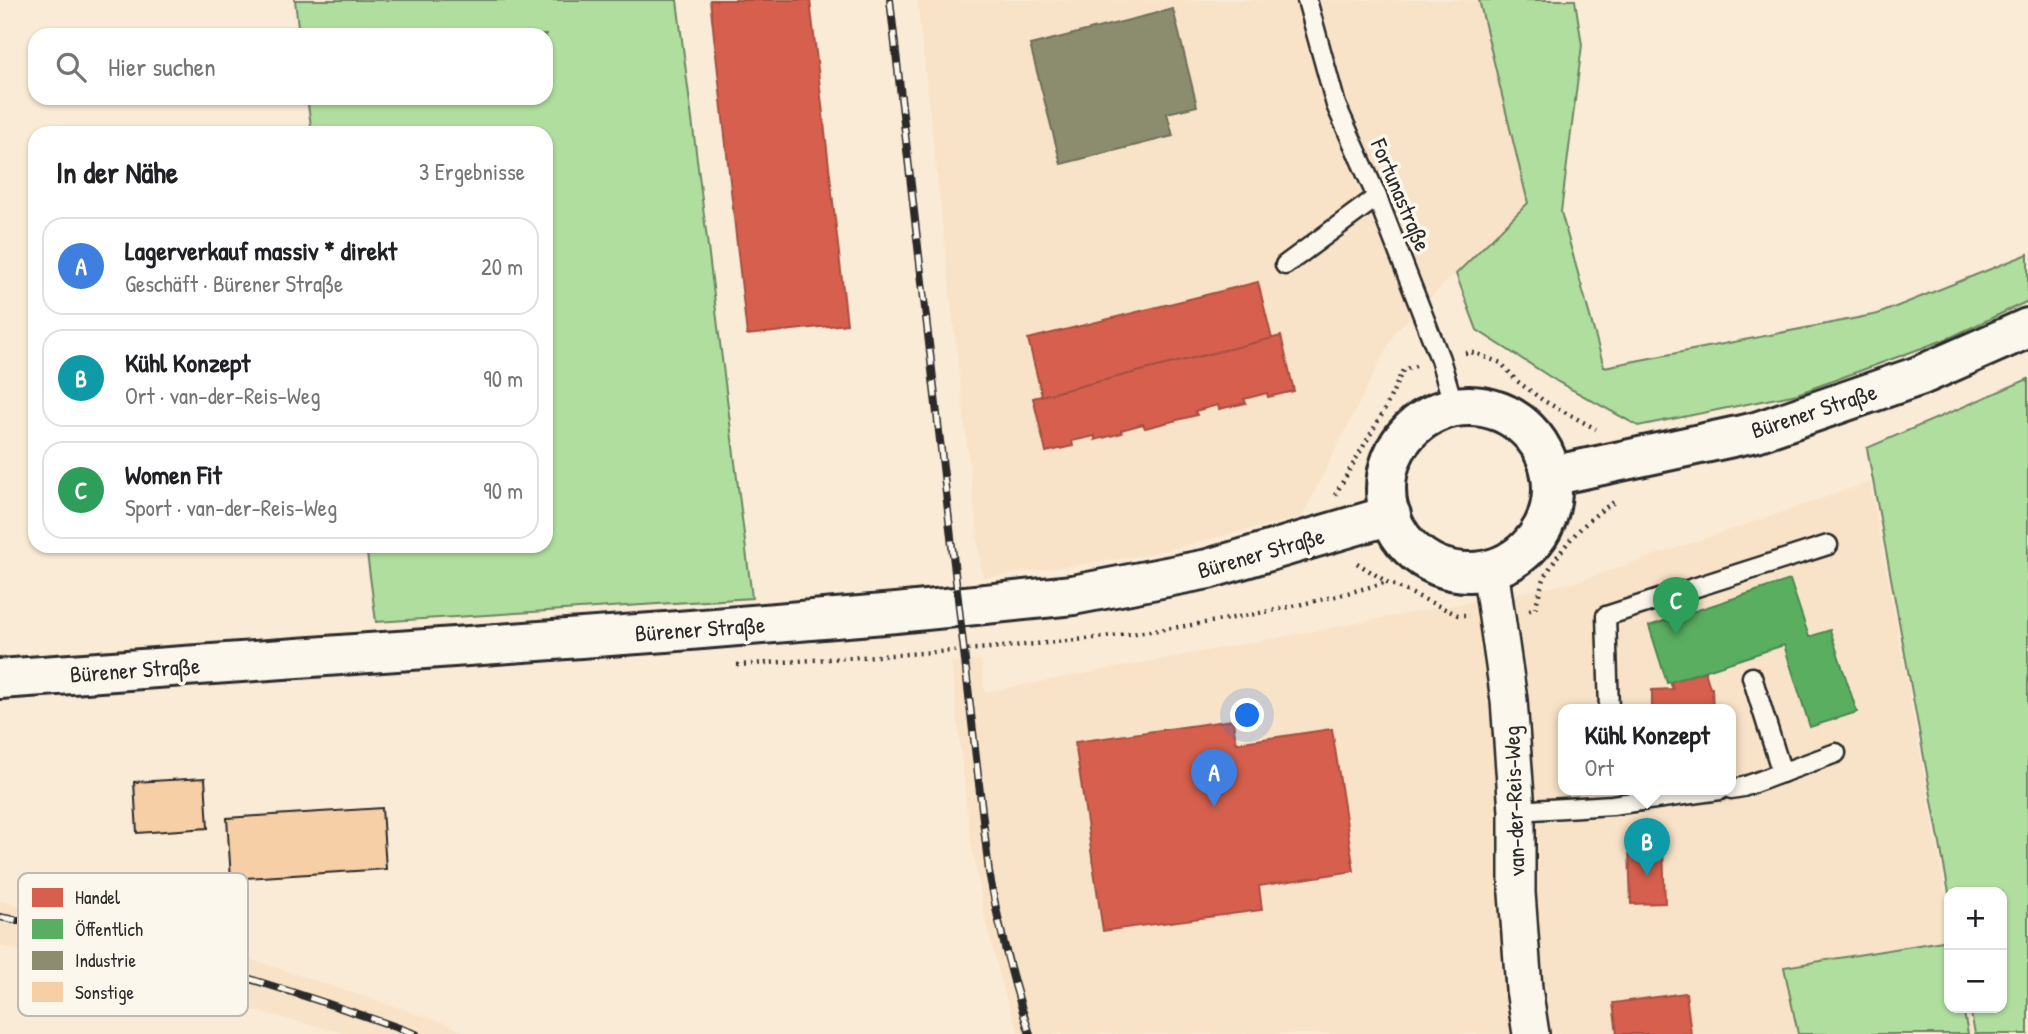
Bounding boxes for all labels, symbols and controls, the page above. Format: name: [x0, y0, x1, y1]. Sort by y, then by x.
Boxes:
search box: [28, 28, 553, 105]
icon: search: [52, 48, 90, 86]
text: Hier suchen: [108, 49, 216, 84]
street label: Fortunastraße: [1364, 133, 1439, 256]
text: In der Nähe: [56, 152, 178, 192]
text: 3 Ergebnisse: [419, 156, 525, 187]
text: Lagerverkauf massiv * direkt: [125, 233, 397, 268]
text: A: [75, 251, 87, 282]
text: 20 m: [481, 251, 523, 282]
text: Geschäft · Bürener Straße: [125, 268, 343, 299]
text: Kühl Konzept: [125, 345, 250, 380]
text: B: [75, 363, 87, 394]
text: 90 m: [483, 363, 523, 394]
street label: Bürener Straße: [1747, 376, 1881, 445]
text: Ort · van-der-Reis-Weg: [125, 380, 320, 411]
text: Women Fit: [125, 457, 222, 492]
text: C: [75, 475, 87, 506]
text: 90 m: [483, 475, 523, 506]
text: Sport · van-der-Reis-Weg: [125, 492, 337, 523]
street label: Bürener Straße: [1194, 520, 1328, 585]
pin: C: [1653, 577, 1699, 635]
street label: Bürener Straße: [634, 608, 766, 649]
street label: Bürener Straße: [69, 649, 201, 690]
your location: [1230, 698, 1264, 732]
popup: [1558, 704, 1736, 795]
text: Kühl Konzept: [1584, 717, 1710, 752]
street label: van-der-Reis-Weg: [1495, 725, 1532, 877]
pin: A: [1191, 749, 1237, 807]
text: Ort: [1584, 752, 1614, 783]
pin: B: [1624, 818, 1670, 876]
legend: [18, 873, 248, 1016]
text: Handel: [75, 884, 121, 910]
map controls: [1944, 887, 2007, 1013]
button: +: [1944, 887, 2007, 950]
text: Öffentlich: [75, 916, 143, 942]
text: Industrie: [75, 947, 136, 973]
button: −: [1944, 950, 2007, 1013]
text: Sonstige: [75, 979, 135, 1005]

